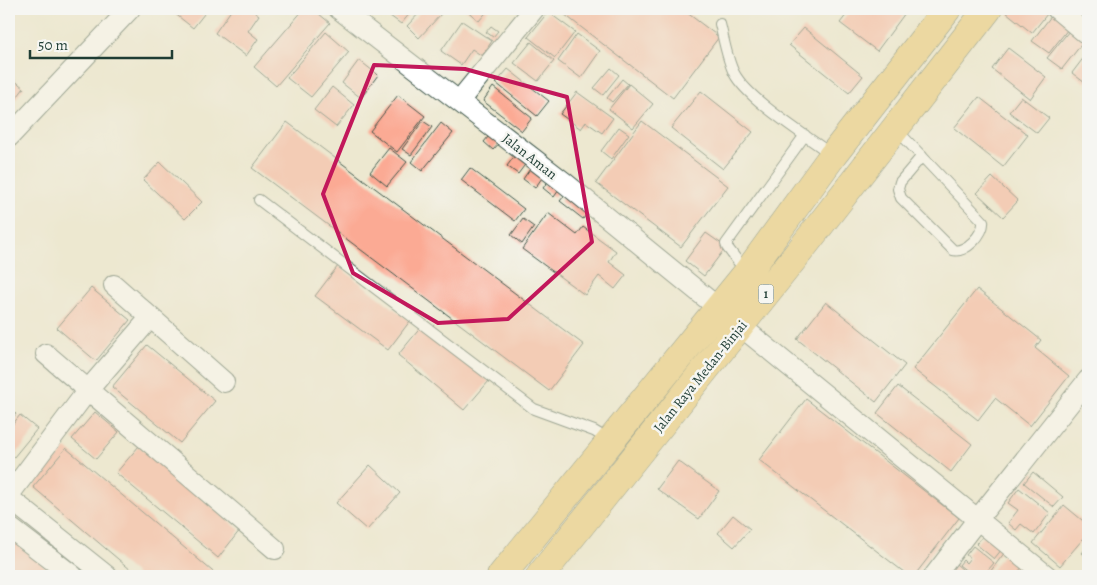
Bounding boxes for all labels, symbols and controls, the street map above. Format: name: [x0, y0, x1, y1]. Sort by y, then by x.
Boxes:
scale bar: [30, 28, 172, 60]
text: 50 m: [38, 35, 68, 55]
street label: Jalan Aman: [498, 129, 561, 184]
road number: 1: [758, 284, 774, 304]
street label: Jalan Raya Medan-Binjai: [649, 316, 752, 436]

